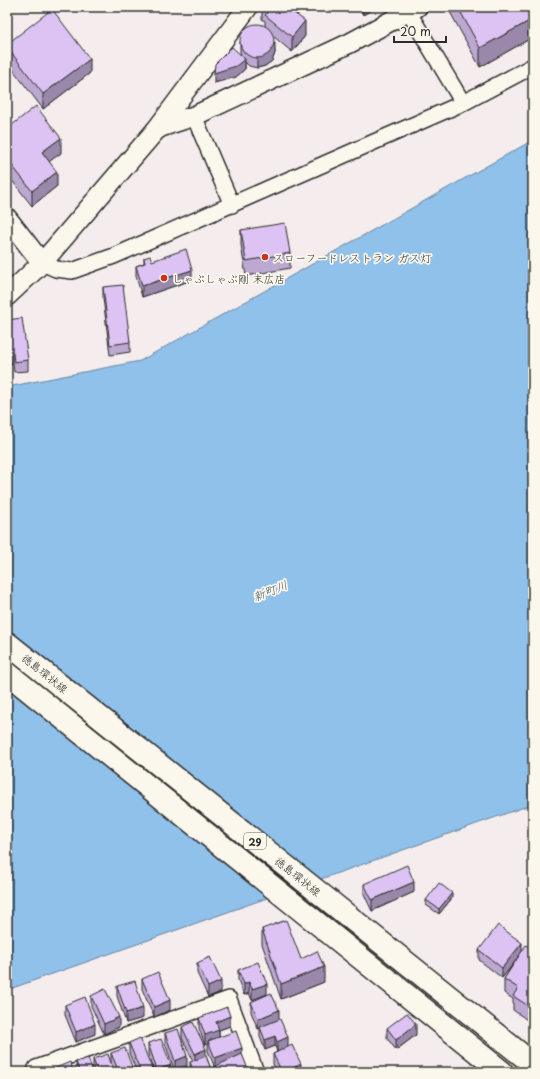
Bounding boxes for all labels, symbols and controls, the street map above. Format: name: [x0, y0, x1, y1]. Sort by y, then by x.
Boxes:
scale bar: [394, 18, 446, 44]
text: 20 m: [400, 22, 431, 40]
place label: スローフードレストラン ガス灯: [273, 249, 431, 266]
marker: スローフードレストラン ガス灯: [260, 252, 270, 262]
place label: しゃぶしゃぶ剛 末広店: [172, 270, 286, 287]
marker: しゃぶしゃぶ剛 末広店: [159, 273, 169, 283]
water label: 新町川: [250, 575, 290, 605]
street label: 徳島環状線: [18, 649, 72, 697]
road number: 29: [244, 833, 266, 849]
street label: 徳島環状線: [271, 852, 325, 900]

